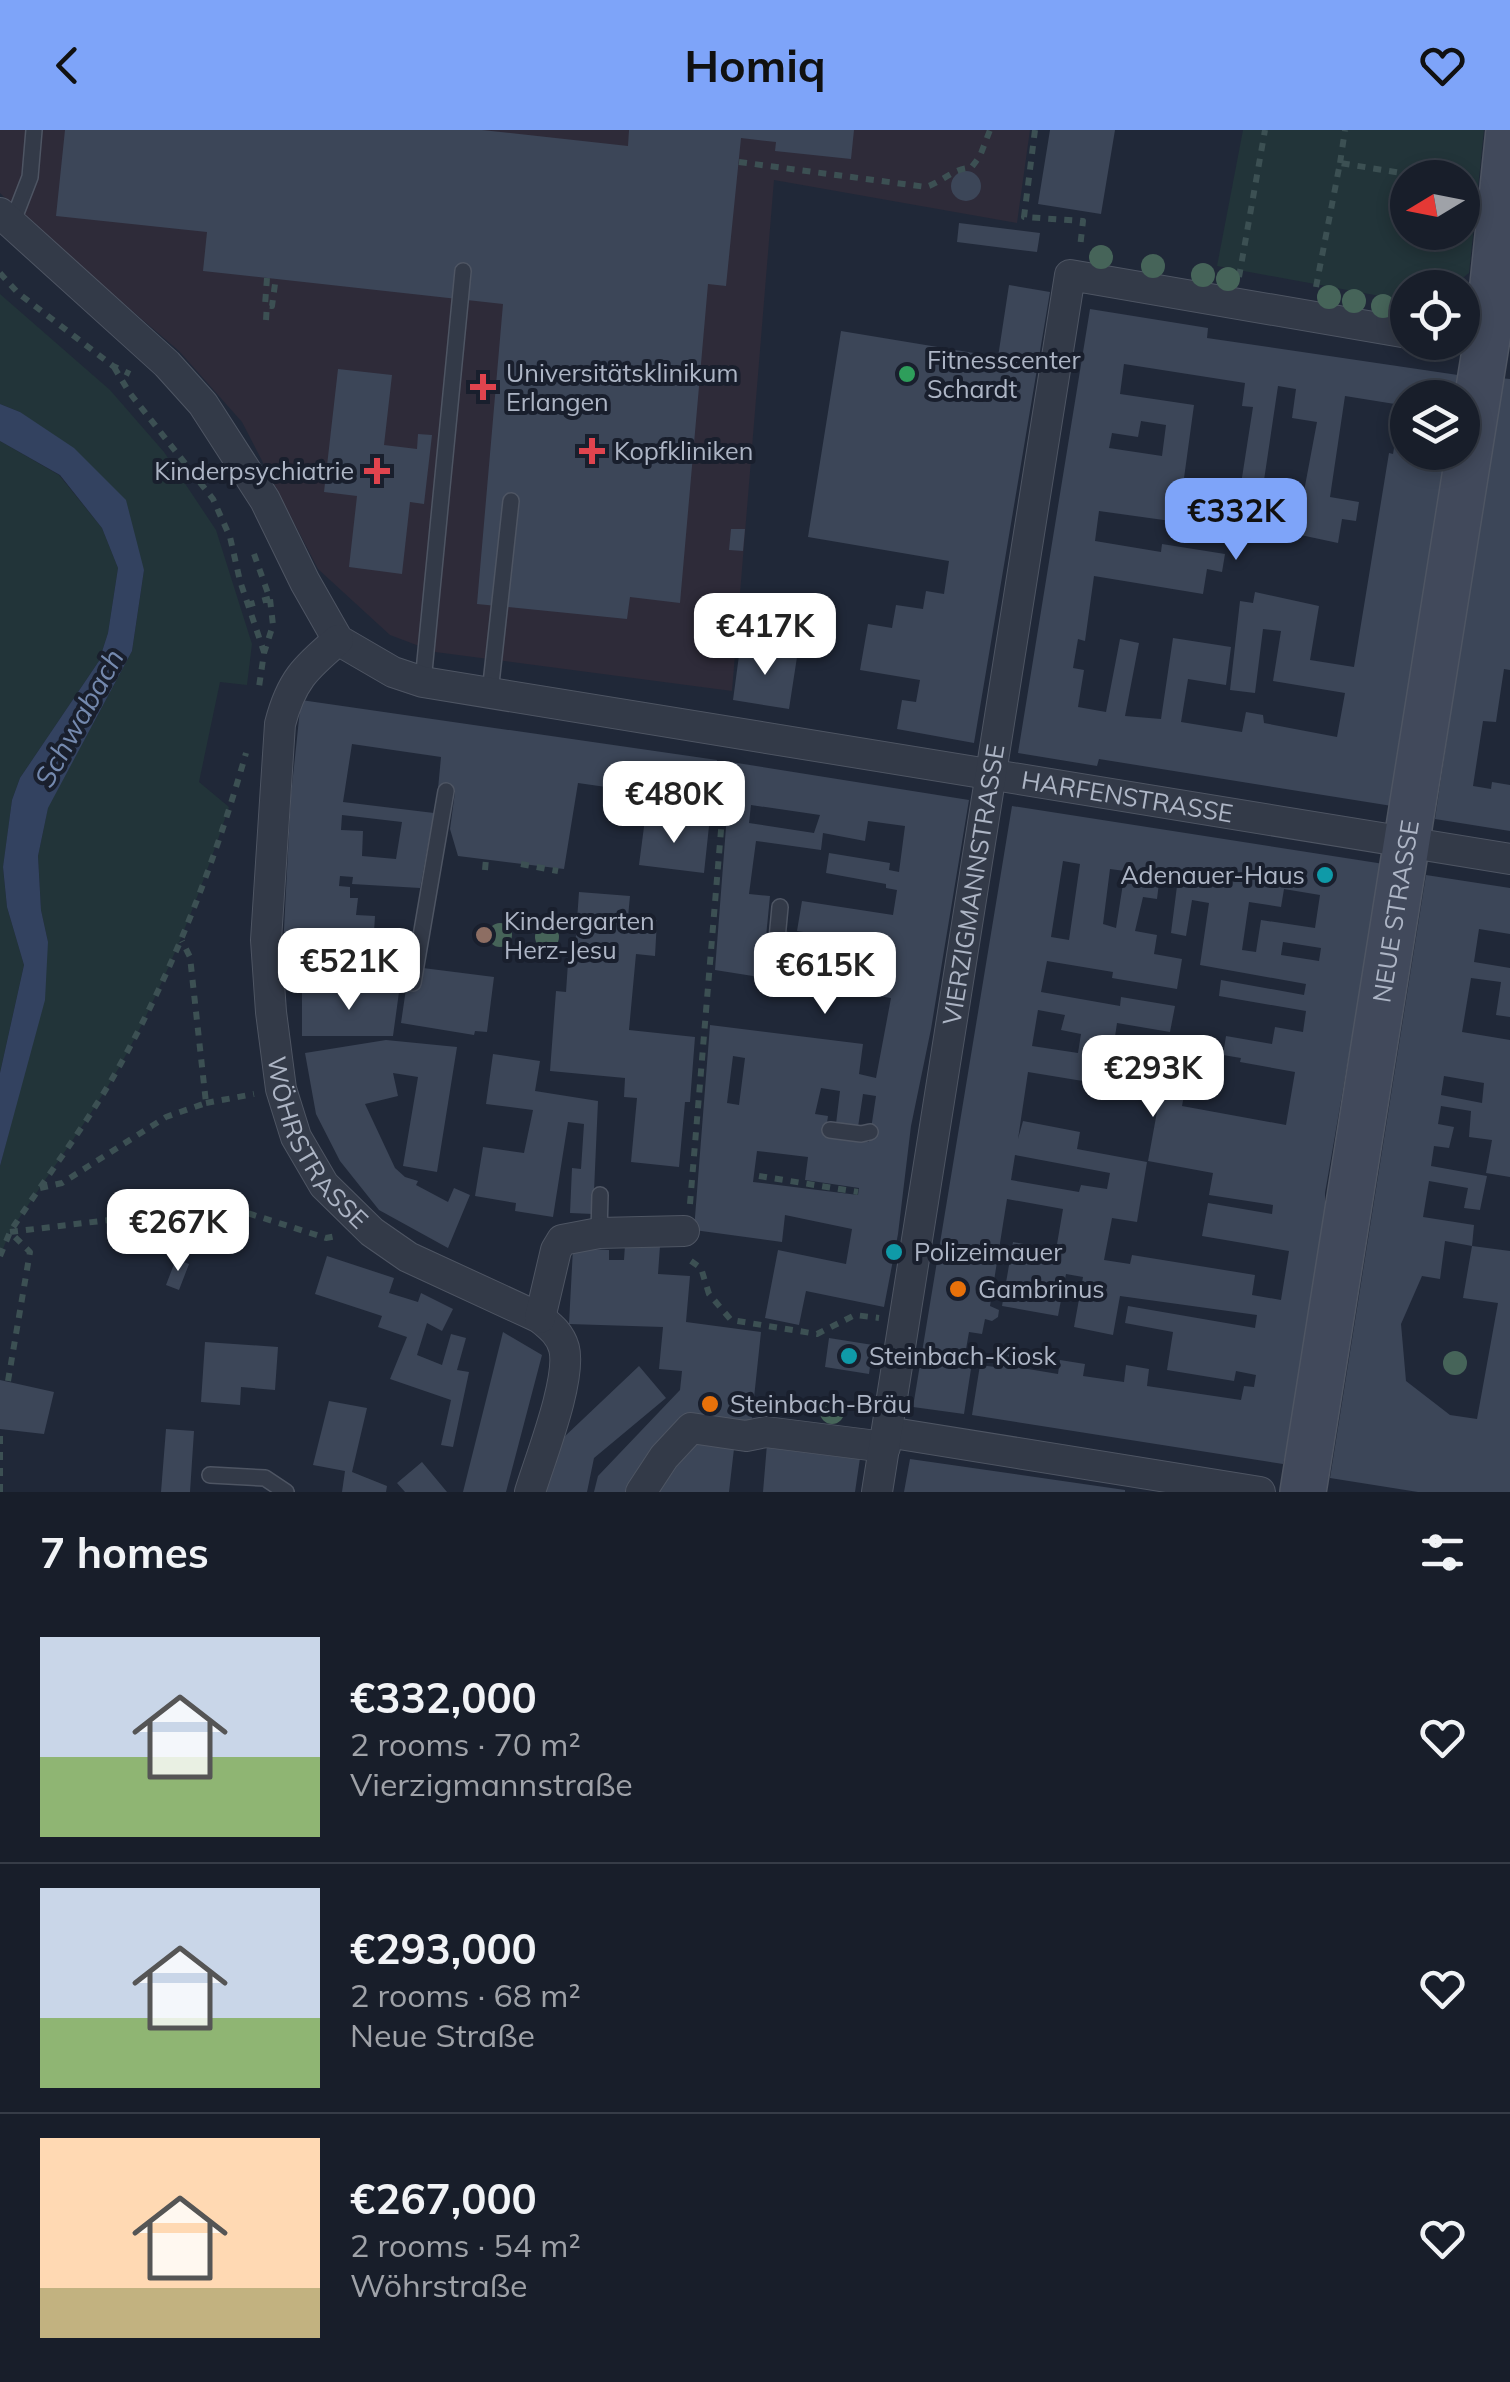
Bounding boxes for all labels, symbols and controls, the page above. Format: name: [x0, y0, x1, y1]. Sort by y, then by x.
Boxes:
text: Homiq: [684, 37, 826, 93]
icon: back: [40, 38, 95, 93]
icon: heart: [1415, 38, 1470, 93]
north arrow: [1390, 160, 1480, 250]
map controls: [1390, 160, 1480, 470]
button: locate: [1390, 270, 1480, 360]
place label: Fitnesscenter Schardt: [927, 344, 1080, 404]
place label: Universitätsklinikum Erlangen: [506, 357, 738, 417]
marker: Fitnesscenter Schardt: [896, 363, 918, 385]
marker: Universitätsklinikum Erlangen: [470, 374, 496, 400]
button: layers: [1390, 380, 1480, 470]
place label: Kopfkliniken: [614, 435, 753, 466]
marker: Kopfkliniken: [579, 438, 605, 464]
place label: Kinderpsychiatrie: [154, 455, 354, 486]
marker: Kinderpsychiatrie: [364, 458, 390, 484]
pin: €332K: [1166, 478, 1306, 563]
text: €332K: [1187, 490, 1285, 530]
pin: €417K: [695, 593, 835, 678]
text: €417K: [716, 605, 814, 645]
water label: Schwabach: [26, 643, 131, 793]
street label: VIERZIGMANNSTRASSE: [935, 742, 1010, 1027]
pin: €480K: [604, 761, 744, 846]
street label: HARFENSTRASSE: [1019, 764, 1235, 829]
text: €480K: [625, 773, 723, 813]
street label: NEUE STRASSE: [1365, 818, 1425, 1005]
place label: Adenauer-Haus: [1120, 859, 1305, 890]
marker: Adenauer-Haus: [1314, 864, 1336, 886]
place label: Kindergarten Herz-Jesu: [504, 905, 655, 965]
marker: Kindergarten Herz-Jesu: [473, 924, 495, 946]
pin: €521K: [279, 928, 419, 1013]
pin: €615K: [755, 932, 895, 1017]
text: €521K: [300, 940, 398, 980]
text: €615K: [776, 944, 874, 984]
pin: €293K: [1083, 1035, 1223, 1120]
text: €293K: [1104, 1047, 1202, 1087]
street label: WÖHRSTRASSE: [262, 1054, 375, 1235]
pin: €267K: [108, 1189, 248, 1274]
text: €267K: [129, 1201, 227, 1241]
place label: Polizeimauer: [914, 1236, 1062, 1267]
marker: Polizeimauer: [883, 1241, 905, 1263]
place label: Gambrinus: [978, 1273, 1105, 1304]
marker: Gambrinus: [947, 1278, 969, 1300]
place label: Steinbach-Kiosk: [869, 1340, 1058, 1371]
marker: Steinbach-Kiosk: [838, 1345, 860, 1367]
place label: Steinbach-Bräu: [730, 1388, 912, 1419]
marker: Steinbach-Bräu: [699, 1393, 721, 1415]
icon: filters: [1415, 1525, 1470, 1580]
text: 7 homes: [40, 1526, 209, 1579]
text: €332,000: [350, 1671, 537, 1724]
icon: home: [120, 1677, 240, 1797]
icon: heart: [1415, 1710, 1470, 1765]
text: 2 rooms · 70 m²: [350, 1724, 581, 1764]
text: Vierzigmannstraße: [350, 1764, 633, 1804]
text: €293,000: [350, 1922, 537, 1975]
icon: home: [120, 1928, 240, 2048]
icon: heart: [1415, 1961, 1470, 2016]
text: 2 rooms · 68 m²: [350, 1975, 581, 2015]
text: Neue Straße: [350, 2015, 535, 2055]
text: €267,000: [350, 2172, 537, 2225]
icon: home: [120, 2178, 240, 2298]
icon: heart: [1415, 2211, 1470, 2266]
text: 2 rooms · 54 m²: [350, 2225, 581, 2265]
text: Wöhrstraße: [350, 2265, 527, 2305]

